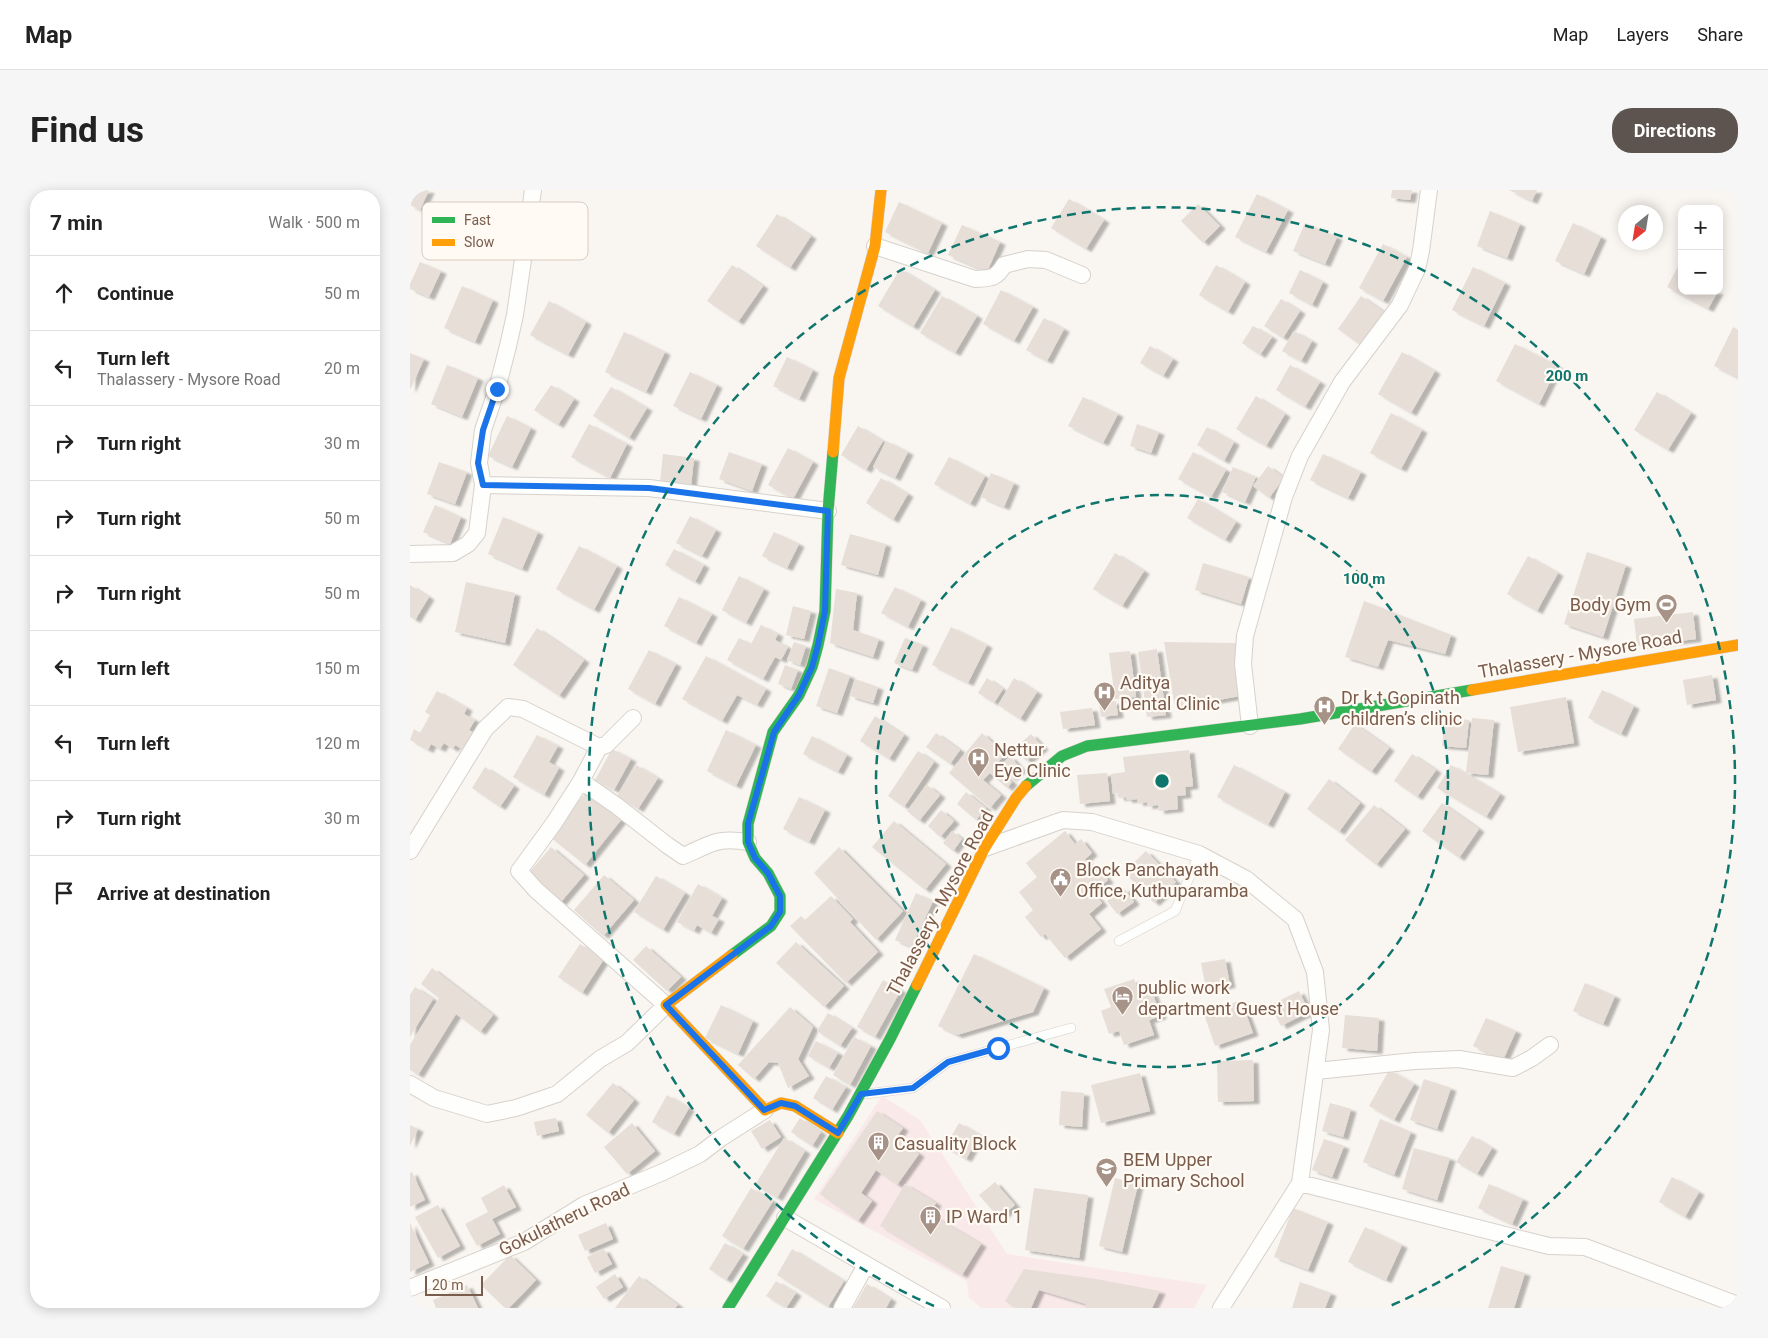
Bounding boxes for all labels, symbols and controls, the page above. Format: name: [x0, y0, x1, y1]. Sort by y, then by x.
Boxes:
text: Map: [25, 21, 72, 49]
text: Map: [1553, 24, 1588, 45]
text: Layers: [1616, 24, 1669, 45]
text: Share: [1697, 24, 1743, 45]
button: Directions: [1612, 108, 1738, 153]
text: Find us: [30, 110, 144, 151]
legend: [422, 202, 588, 260]
north arrow: [1618, 205, 1663, 250]
map controls: [1678, 205, 1723, 295]
button: +: [1678, 205, 1723, 250]
text: 7 min: [50, 211, 103, 235]
text: Fast: [464, 212, 491, 228]
text: Walk · 500 m: [268, 213, 360, 232]
text: Slow: [464, 234, 495, 250]
button: −: [1678, 250, 1723, 295]
icon: ahead: [50, 279, 78, 307]
text: Continue: [97, 282, 174, 305]
text: 50 m: [324, 284, 360, 303]
text: Turn left: [97, 347, 170, 370]
icon: left: [50, 354, 78, 382]
text: 20 m: [324, 359, 360, 378]
text: 200 m: [1546, 367, 1588, 385]
text: Thalassery - Mysore Road: [97, 370, 281, 389]
route end: [486, 378, 509, 401]
icon: right: [50, 429, 78, 457]
text: Turn right: [97, 432, 181, 455]
text: 30 m: [324, 434, 360, 453]
icon: right: [50, 504, 78, 532]
text: Turn right: [97, 507, 181, 530]
text: 50 m: [324, 509, 360, 528]
text: 100 m: [1343, 570, 1385, 588]
icon: right: [50, 579, 78, 607]
text: Turn right: [97, 582, 181, 605]
text: 50 m: [324, 584, 360, 603]
sports icon: Body Gym: [1655, 592, 1679, 623]
place label: Body Gym: [1570, 594, 1651, 615]
street label: Thalassery - Mysore Road: [1477, 626, 1683, 682]
icon: left: [50, 654, 78, 682]
text: Turn left: [97, 657, 170, 680]
text: 150 m: [315, 659, 360, 678]
place label: Aditya Dental Clinic: [1120, 672, 1220, 714]
hospital icon: Aditya Dental Clinic: [1092, 680, 1116, 711]
place label: Dr k t Gopinath children’s clinic: [1341, 687, 1462, 729]
hospital icon: Dr k t Gopinath children’s clinic: [1313, 695, 1337, 726]
icon: left: [50, 729, 78, 757]
text: Turn left: [97, 732, 170, 755]
text: 120 m: [315, 734, 360, 753]
place label: Nettur Eye Clinic: [994, 739, 1071, 781]
hospital icon: Nettur Eye Clinic: [966, 747, 990, 778]
centre of rings: [1153, 772, 1171, 790]
icon: right: [50, 804, 78, 832]
text: Turn right: [97, 807, 181, 830]
street label: Thalassery - Mysore Road: [882, 807, 998, 999]
text: 30 m: [324, 809, 360, 828]
place label: Block Panchayath Office, Kuthuparamba: [1076, 859, 1249, 901]
public building icon: Block Panchayath Office, Kuthuparamba: [1048, 867, 1072, 898]
icon: arrive: [50, 879, 78, 907]
text: Arrive at destination: [97, 882, 270, 905]
place label: public work department Guest House: [1138, 977, 1339, 1019]
hotel icon: public work department Guest House: [1110, 985, 1134, 1016]
route start: [987, 1037, 1010, 1060]
building icon: Casuality Block: [866, 1131, 890, 1162]
place label: Casuality Block: [894, 1133, 1017, 1154]
place label: BEM Upper Primary School: [1123, 1149, 1245, 1191]
school or university icon: BEM Upper Primary School: [1095, 1157, 1119, 1188]
street label: Gokulatheru Road: [495, 1178, 633, 1260]
building icon: IP Ward 1: [918, 1204, 942, 1235]
place label: IP Ward 1: [946, 1206, 1023, 1227]
scale bar: [425, 1273, 482, 1296]
text: 20 m: [432, 1277, 464, 1293]

